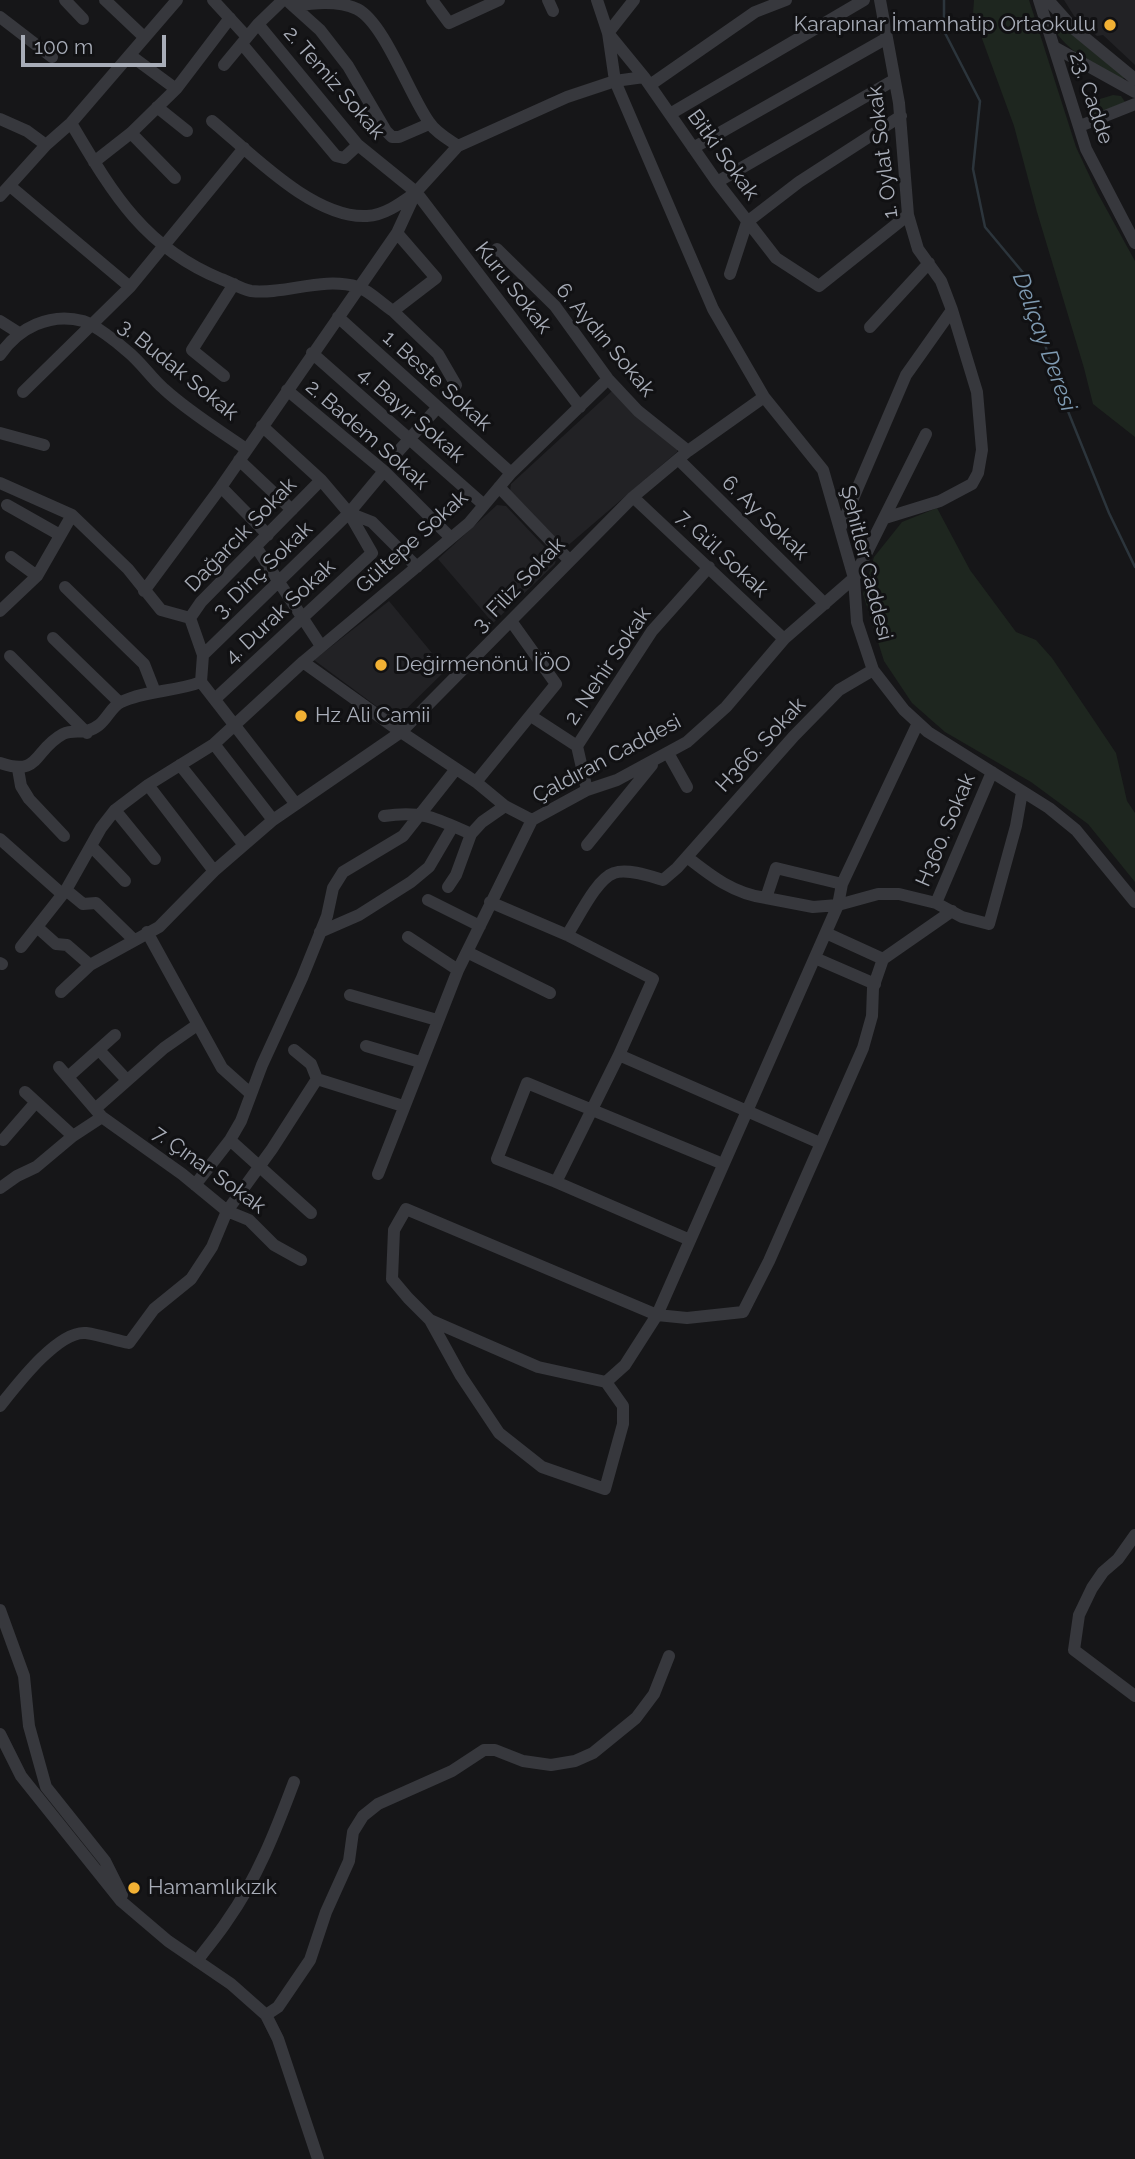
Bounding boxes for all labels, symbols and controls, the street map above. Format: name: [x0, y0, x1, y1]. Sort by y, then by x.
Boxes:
place label: Karapınar İmamhatip Ortaokulu: [794, 12, 1096, 38]
marker: Karapınar İmamhatip Ortaokulu: [1102, 17, 1118, 33]
scale bar: [24, 21, 170, 65]
street label: 2. Temiz Sokak: [278, 21, 390, 145]
text: 100 m: [34, 34, 93, 59]
street label: 23. Cadde: [1063, 49, 1119, 147]
street label: 1. Oylat Sokak: [862, 84, 904, 220]
street label: Bitki Sokak: [682, 105, 764, 205]
street label: Kuru Sokak: [469, 237, 557, 339]
water label: Deliçay Deresi: [1006, 269, 1082, 415]
street label: 6. Aydın Sokak: [550, 278, 660, 402]
street label: 3. Budak Sokak: [113, 314, 243, 426]
street label: 1. Beste Sokak: [377, 325, 497, 437]
street label: 4. Bayır Sokak: [352, 362, 470, 468]
street label: 2. Badem Sokak: [300, 375, 434, 495]
street label: 6. Ay Sokak: [716, 470, 814, 566]
street label: Dağarcık Sokak: [180, 473, 302, 597]
street label: Şehitler Caddesi: [835, 483, 897, 643]
street label: Gültepe Sokak: [351, 485, 473, 599]
street label: 7. Gül Sokak: [671, 505, 773, 603]
street label: 3. Dinç Sokak: [208, 516, 318, 624]
street label: 3. Filiz Sokak: [467, 532, 571, 638]
street label: 4. Durak Sokak: [219, 554, 341, 670]
street label: 2. Nehir Sokak: [559, 602, 657, 730]
place label: Değirmenönü İÖO: [395, 652, 570, 678]
marker: Değirmenönü İÖO: [373, 657, 389, 673]
street label: H366. Sokak: [711, 692, 811, 798]
place label: Hz Ali Camii: [315, 703, 430, 729]
marker: Hz Ali Camii: [293, 708, 309, 724]
street label: Çaldıran Caddesi: [528, 709, 686, 809]
street label: H360. Sokak: [911, 770, 981, 890]
street label: 7. Çınar Sokak: [148, 1121, 270, 1219]
place label: Hamamlıkızık: [148, 1875, 277, 1901]
marker: Hamamlıkızık: [126, 1880, 142, 1896]

